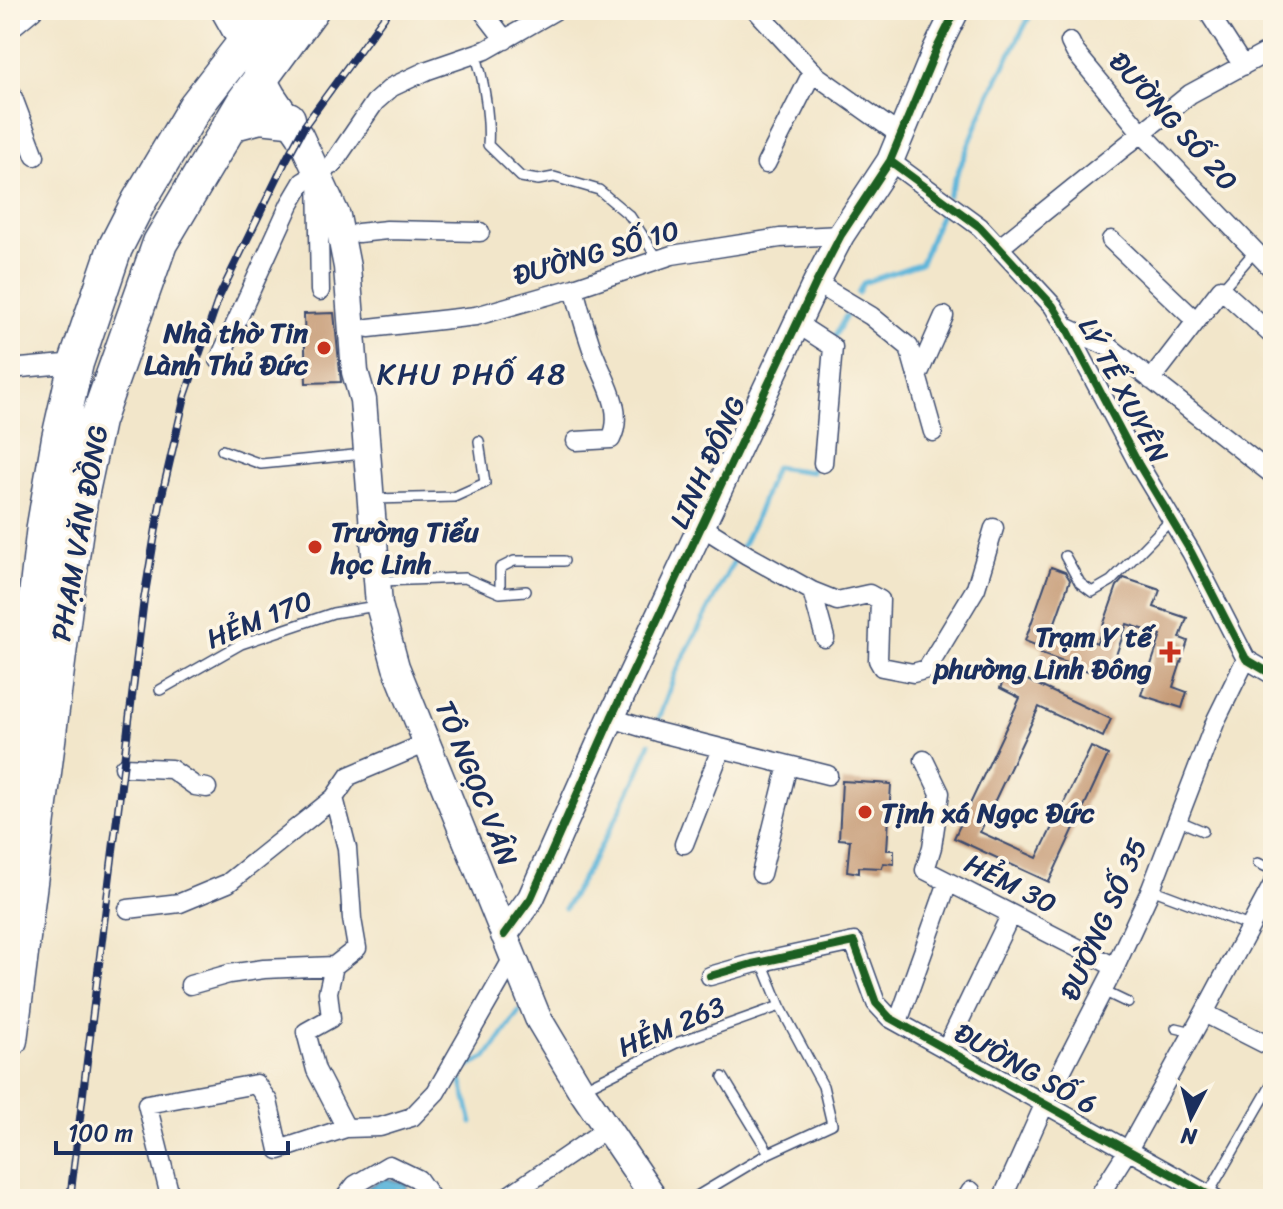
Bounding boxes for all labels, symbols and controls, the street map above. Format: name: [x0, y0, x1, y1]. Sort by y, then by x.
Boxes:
street label: ĐƯỜNG SỐ 20: [1097, 40, 1251, 203]
street label: ĐƯỜNG SỐ 10: [507, 205, 685, 300]
place label: Nhà thờ Tin Lành Thủ Đức: [144, 308, 309, 389]
street label: LÝ TẾ XUYÊN: [1064, 308, 1183, 472]
marker: Nhà thờ Tin Lành Thủ Đức: [315, 339, 333, 357]
district label: KHU PHỐ 48: [377, 347, 567, 401]
street label: LINH ĐÔNG: [655, 387, 760, 537]
street label: PHẠM VĂN ĐỒNG: [36, 421, 123, 645]
place label: Trường Tiểu học Linh: [330, 507, 480, 588]
marker: Trường Tiểu học Linh: [306, 538, 324, 556]
street label: HẺM 170: [198, 576, 320, 663]
place label: Trạm Y tế phường Linh Đông: [932, 612, 1157, 693]
marker: Trạm Y tế phường Linh Đông: [1159, 641, 1181, 663]
street label: TÔ NGỌC VÂN: [421, 693, 532, 874]
place label: Tịnh xá Ngọc Đức: [881, 788, 1095, 837]
marker: Tịnh xá Ngọc Đức: [856, 803, 874, 821]
street label: ĐƯỜNG SỐ 35: [1046, 830, 1161, 1009]
street label: HẺM 30: [956, 839, 1066, 928]
street label: HẺM 263: [610, 982, 733, 1071]
street label: ĐƯỜNG SỐ 6: [945, 1009, 1107, 1128]
north arrow: [1151, 1077, 1231, 1157]
scale bar: [56, 1105, 288, 1155]
text: 100 m: [68, 1112, 133, 1154]
text: N: [1179, 1116, 1200, 1157]

